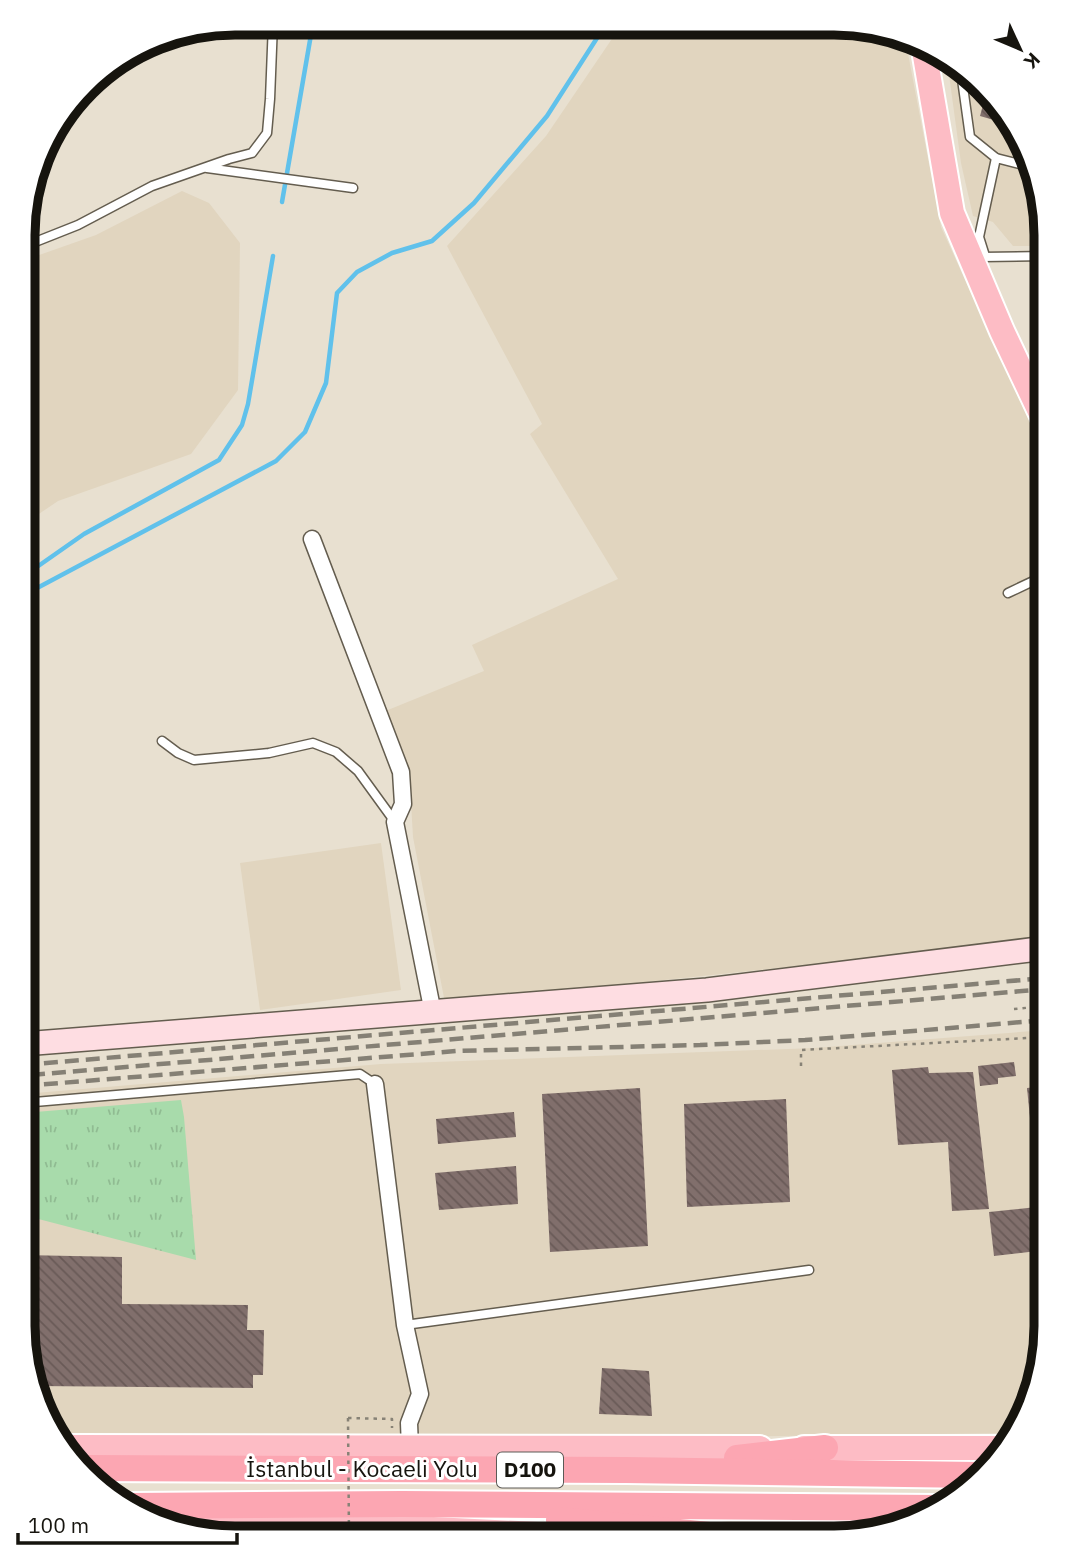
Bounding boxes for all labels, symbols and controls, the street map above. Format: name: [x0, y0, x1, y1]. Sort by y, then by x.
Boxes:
north arrow: [985, 14, 1055, 84]
text: K: [1019, 48, 1045, 74]
road number: D100: [497, 1452, 563, 1488]
street label: İstanbul - Kocaeli Yolu: [246, 1453, 478, 1483]
scale bar: [18, 1502, 236, 1546]
text: 100 m: [28, 1511, 89, 1539]

